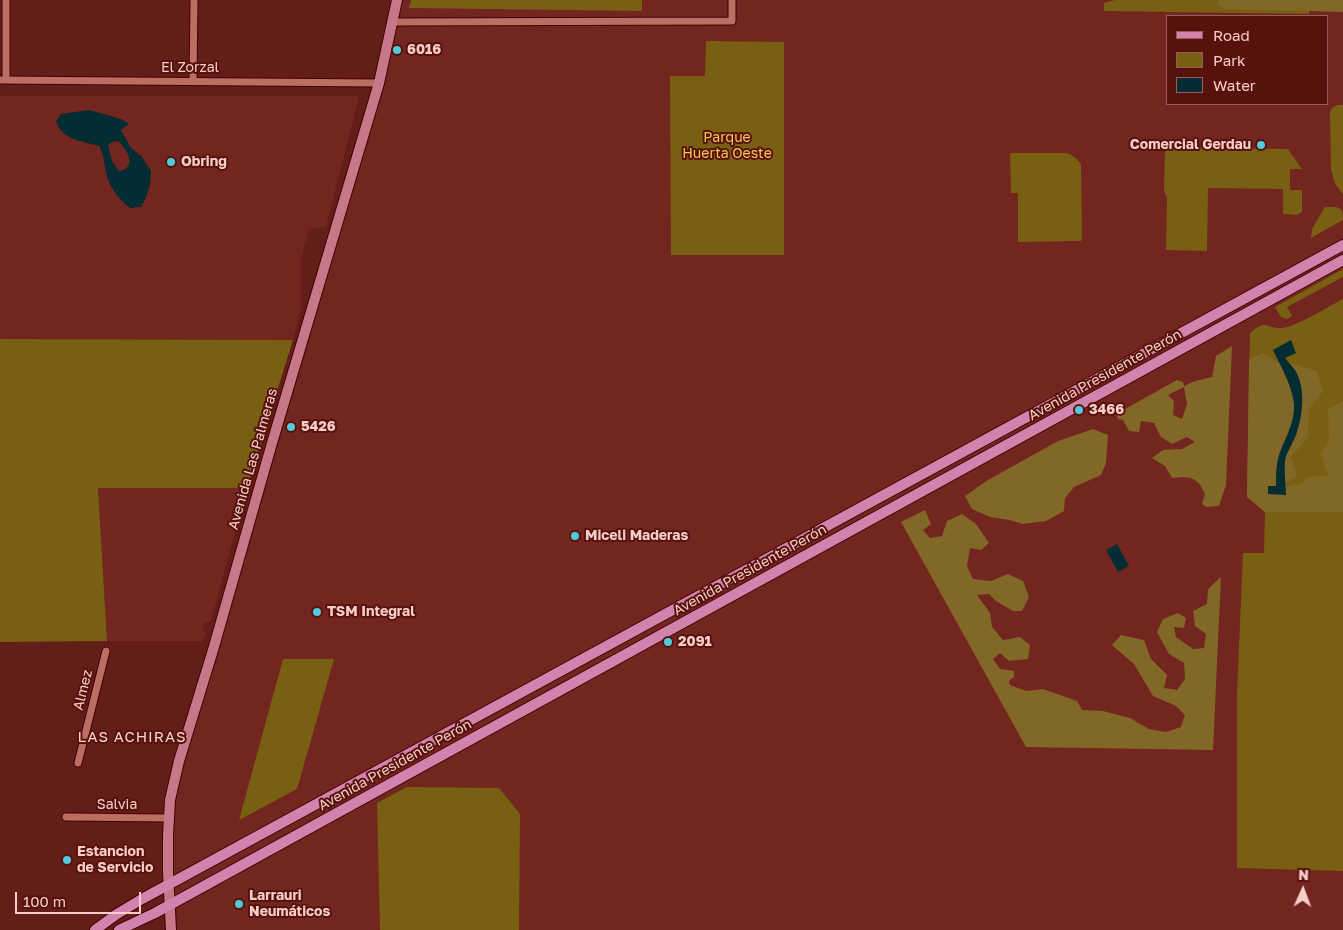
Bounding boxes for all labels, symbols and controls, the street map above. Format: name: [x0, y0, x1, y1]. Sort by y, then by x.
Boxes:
legend: [1166, 15, 1328, 105]
text: Road: [1213, 26, 1250, 44]
place label: 6016: [407, 42, 441, 58]
marker: 6016: [391, 44, 403, 56]
text: Park: [1213, 51, 1245, 69]
street label: El Zorzal: [161, 60, 219, 76]
text: Water: [1213, 76, 1256, 94]
park label: Parque Huerta Oeste: [682, 130, 772, 162]
place label: Comercial Gerdau: [1130, 137, 1251, 153]
marker: Comercial Gerdau: [1255, 139, 1267, 151]
place label: Obring: [181, 154, 227, 170]
marker: Obring: [165, 156, 177, 168]
street label: Avenida Presidente Perón: [1026, 326, 1184, 424]
street label: Avenida Las Palmeras: [225, 386, 281, 532]
place label: 3466: [1089, 402, 1124, 418]
marker: 3466: [1073, 404, 1085, 416]
place label: 5426: [301, 419, 336, 435]
marker: 5426: [285, 421, 297, 433]
street label: Avenida Presidente Perón: [671, 521, 829, 619]
place label: Miceli Maderas: [585, 528, 688, 544]
marker: Miceli Maderas: [569, 530, 581, 542]
place label: TSM Integral: [327, 604, 415, 620]
marker: TSM Integral: [311, 606, 323, 618]
place label: 2091: [678, 634, 712, 650]
marker: 2091: [662, 636, 674, 648]
street label: Almez: [70, 668, 96, 712]
street label: Avenida Presidente Perón: [316, 716, 474, 814]
district label: LAS ACHIRAS: [76, 728, 188, 746]
street label: Salvia: [97, 797, 137, 813]
place label: Estancion de Servicio: [77, 844, 153, 876]
marker: Estancion de Servicio: [61, 854, 73, 866]
north arrow: [1278, 865, 1328, 915]
text: N: [1298, 866, 1309, 883]
scale bar: [18, 882, 144, 914]
place label: Larrauri Neumáticos: [249, 888, 330, 920]
text: 100 m: [23, 892, 66, 910]
marker: Larrauri Neumáticos: [233, 898, 245, 910]

